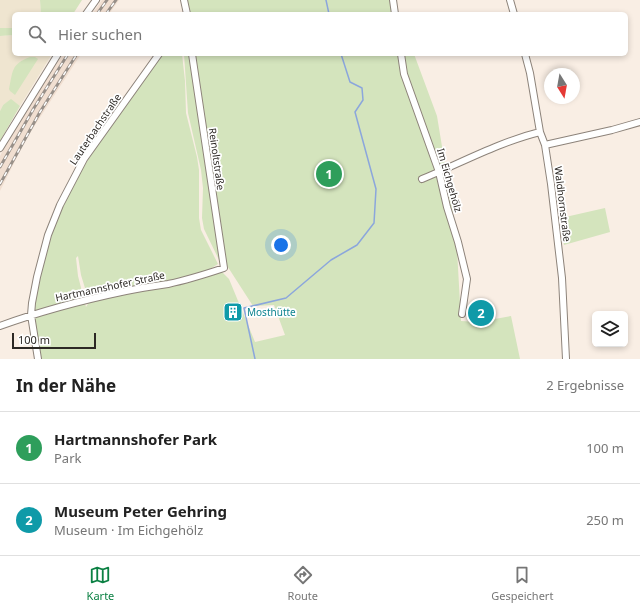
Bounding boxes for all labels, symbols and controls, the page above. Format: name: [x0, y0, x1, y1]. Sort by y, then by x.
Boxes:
search box: [12, 12, 628, 56]
icon: search: [26, 23, 48, 45]
text: Hier suchen: [58, 24, 142, 44]
north arrow: [544, 68, 580, 104]
street label: Lauterbachstraße: [66, 90, 124, 167]
street label: Reinoltstraße: [206, 127, 228, 191]
street label: Im Eichgehölz: [434, 146, 466, 214]
pin: 1: [316, 159, 342, 189]
street label: Waldhornstraße: [551, 165, 575, 243]
your location: [271, 235, 291, 255]
street label: Hartmannshofer Straße: [54, 267, 166, 304]
pin: 2: [468, 298, 494, 328]
building icon: Mosthütte: [222, 301, 244, 323]
place label: Mosthütte: [247, 305, 296, 319]
map controls: [592, 311, 628, 347]
button: layers: [592, 311, 628, 347]
scale bar: [12, 331, 96, 350]
text: 100 m: [18, 332, 50, 347]
text: In der Nähe: [16, 374, 116, 397]
text: 2 Ergebnisse: [546, 376, 624, 394]
text: Hartmannshofer Park: [54, 429, 217, 449]
text: 1: [25, 439, 33, 457]
text: 100 m: [586, 439, 624, 457]
text: Park: [54, 449, 81, 467]
text: Museum Peter Gehring: [54, 501, 227, 521]
text: 2: [25, 511, 33, 529]
text: 250 m: [586, 511, 624, 529]
text: Museum · Im Eichgehölz: [54, 521, 203, 539]
tab: Karte: [87, 564, 114, 603]
tab: Route: [288, 564, 318, 603]
tab: Gespeichert: [491, 564, 553, 603]

